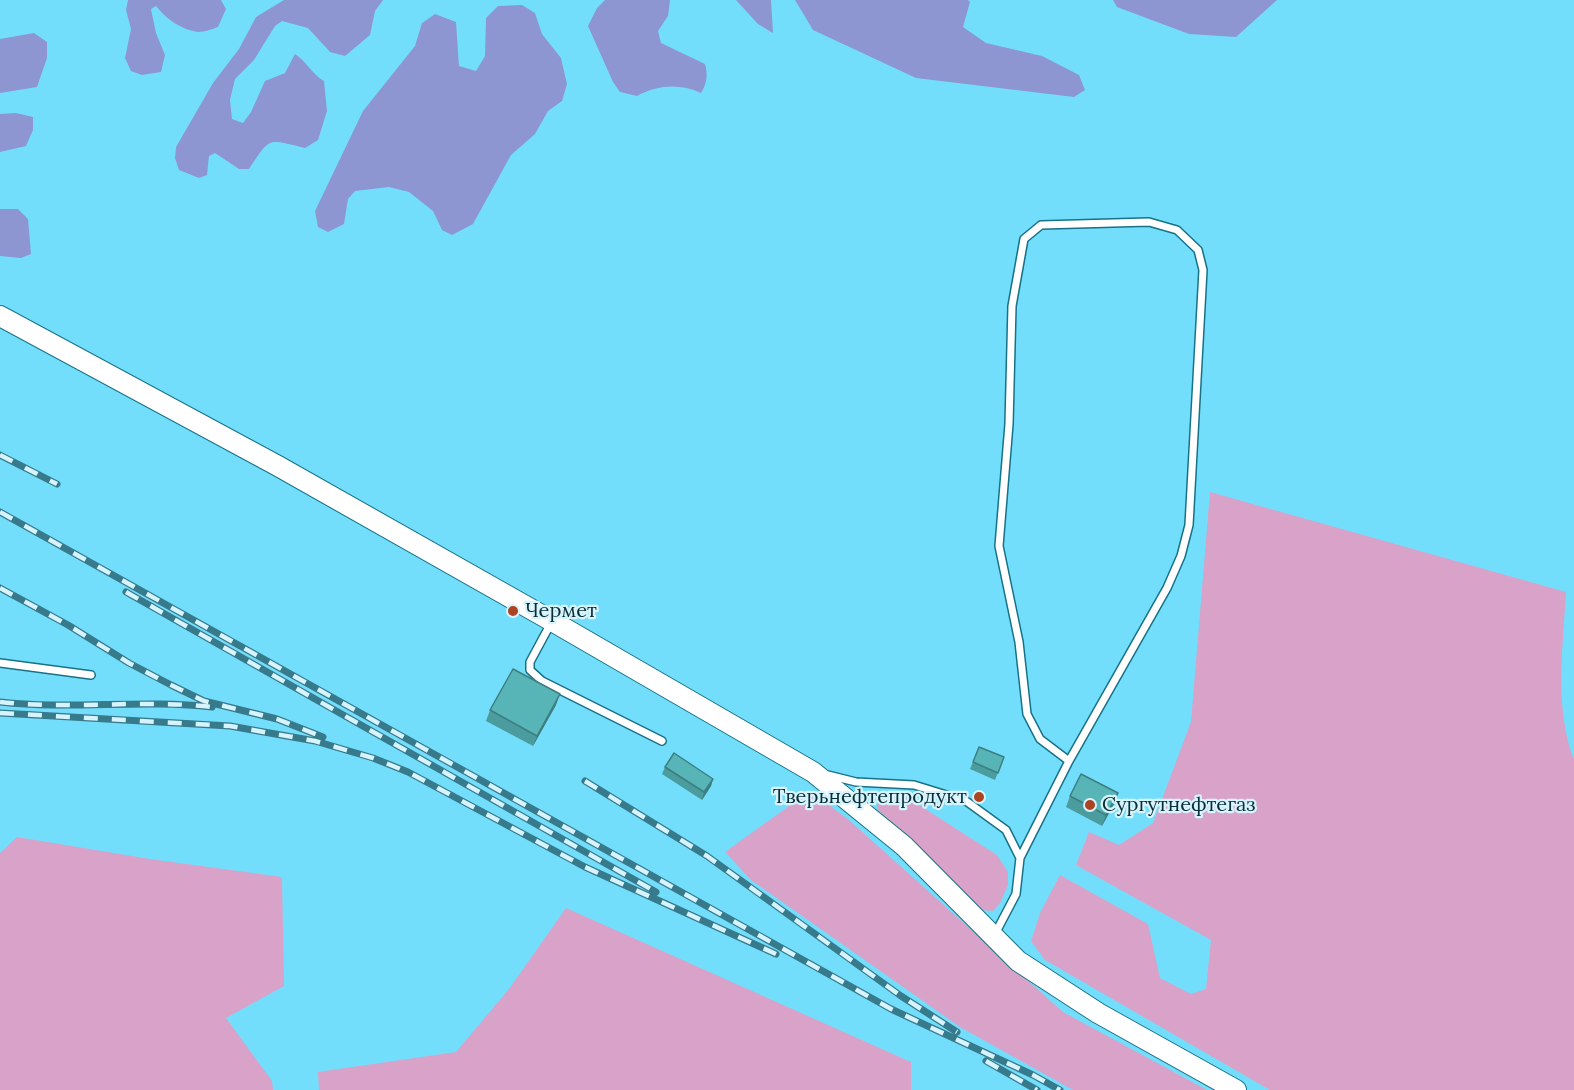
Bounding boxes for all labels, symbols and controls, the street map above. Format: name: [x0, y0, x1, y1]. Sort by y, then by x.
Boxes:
place label: Чермет: [525, 599, 597, 623]
marker: Чермет: [506, 604, 520, 618]
place label: Тверьнефтепродукт: [773, 785, 967, 809]
marker: Тверьнефтепродукт: [972, 790, 986, 804]
place label: Сургутнефтегаз: [1102, 793, 1255, 817]
marker: Сургутнефтегаз: [1083, 798, 1097, 812]

